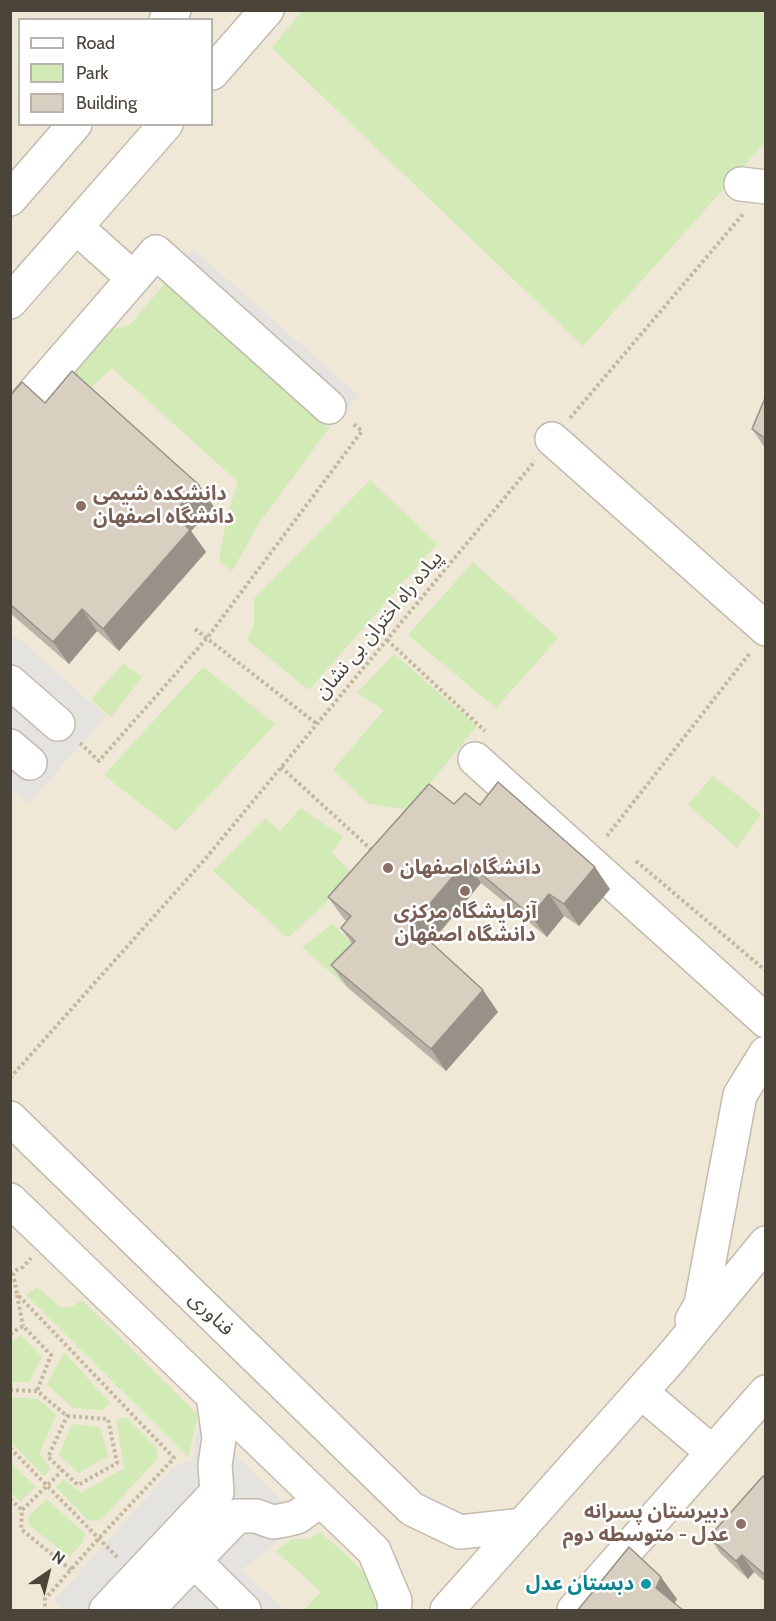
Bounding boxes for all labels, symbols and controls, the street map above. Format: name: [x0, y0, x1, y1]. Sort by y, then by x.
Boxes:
legend: [18, 18, 213, 126]
text: Road: [76, 32, 115, 54]
text: Park: [76, 62, 108, 84]
text: Building: [76, 92, 137, 114]
place label: دانشکده شیمی دانشگاه اصفهان: [93, 482, 234, 529]
marker: دانشکده شیمی دانشگاه اصفهان: [74, 499, 88, 513]
street label: پیاده راه اختران بی نشان: [310, 546, 448, 704]
place label: دانشگاه اصفهان: [400, 856, 541, 880]
marker: دانشگاه اصفهان: [381, 861, 395, 875]
marker: آزمایشگاه مرکزی دانشگاه اصفهان: [458, 884, 472, 898]
place label: آزمایشگاه مرکزی دانشگاه اصفهان: [393, 900, 537, 947]
street label: فناوری: [184, 1287, 238, 1341]
place label: دبیرستان پسرانه عدل - متوسطه دوم: [563, 1500, 729, 1547]
marker: دبیرستان پسرانه عدل - متوسطه دوم: [734, 1517, 748, 1531]
north arrow: [18, 1543, 78, 1603]
text: N: [49, 1547, 69, 1569]
place label: دبستان عدل: [526, 1572, 634, 1596]
marker: دبستان عدل: [639, 1577, 653, 1591]

